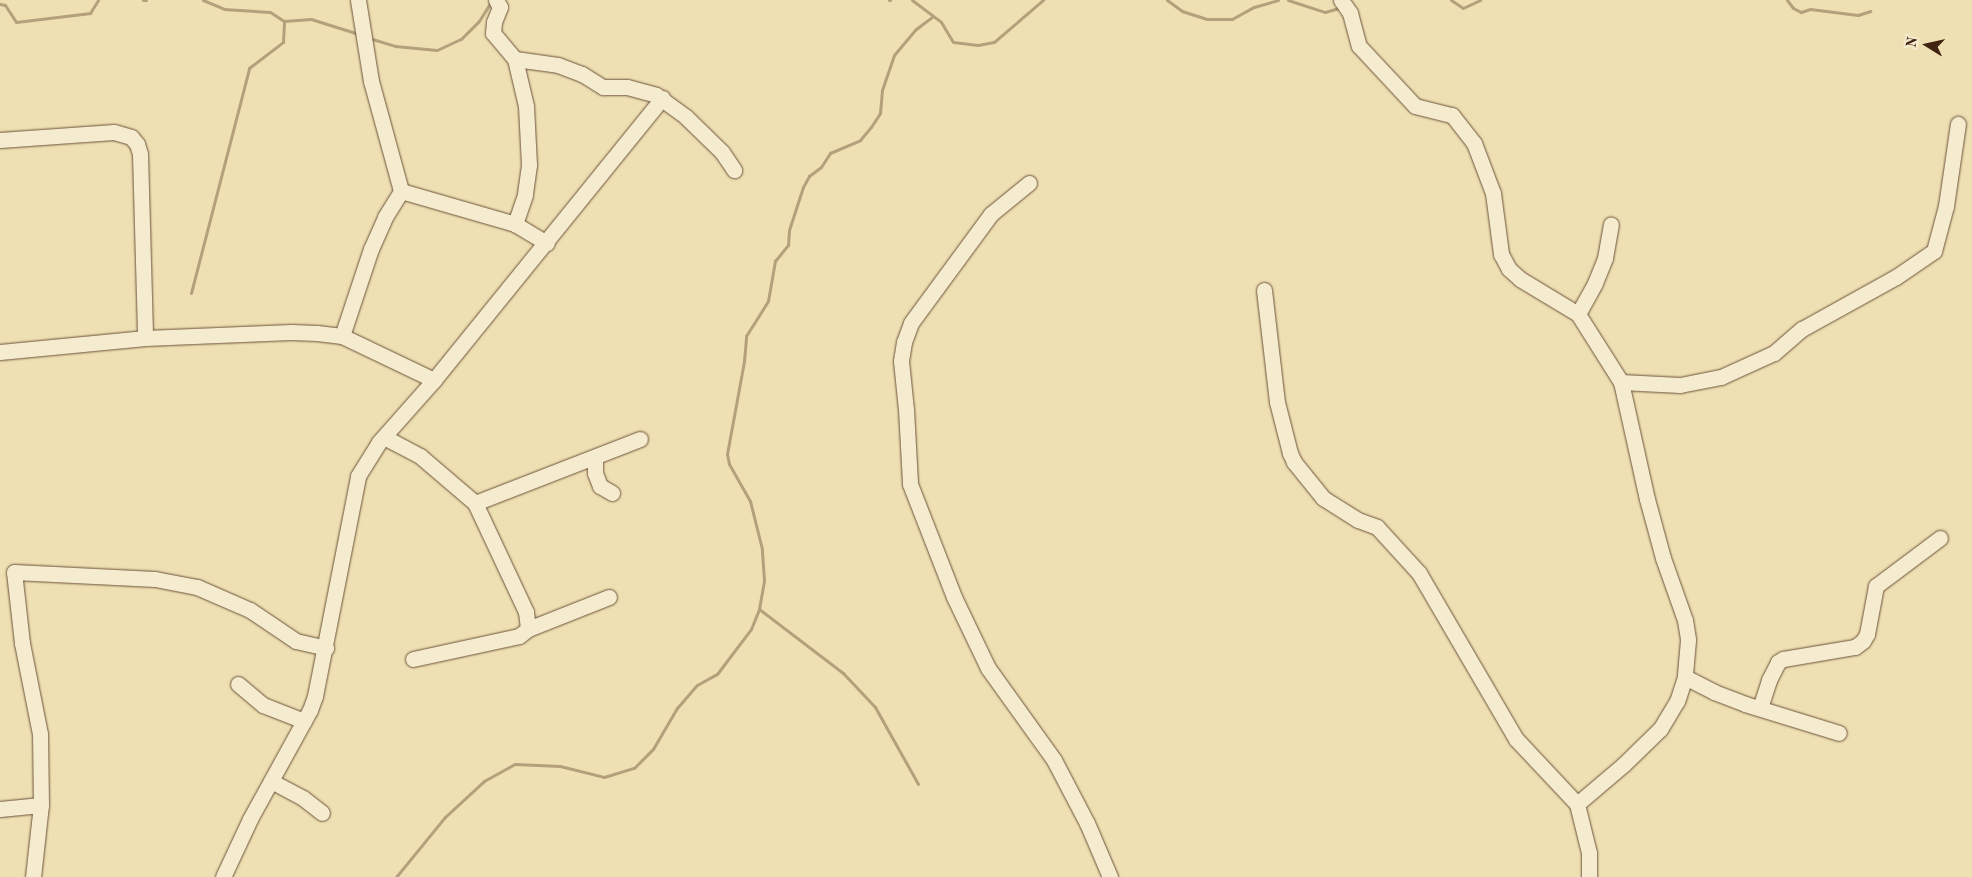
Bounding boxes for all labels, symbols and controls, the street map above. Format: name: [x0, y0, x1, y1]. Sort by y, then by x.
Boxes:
north arrow: [1902, 20, 1952, 70]
text: N: [1904, 36, 1920, 49]

